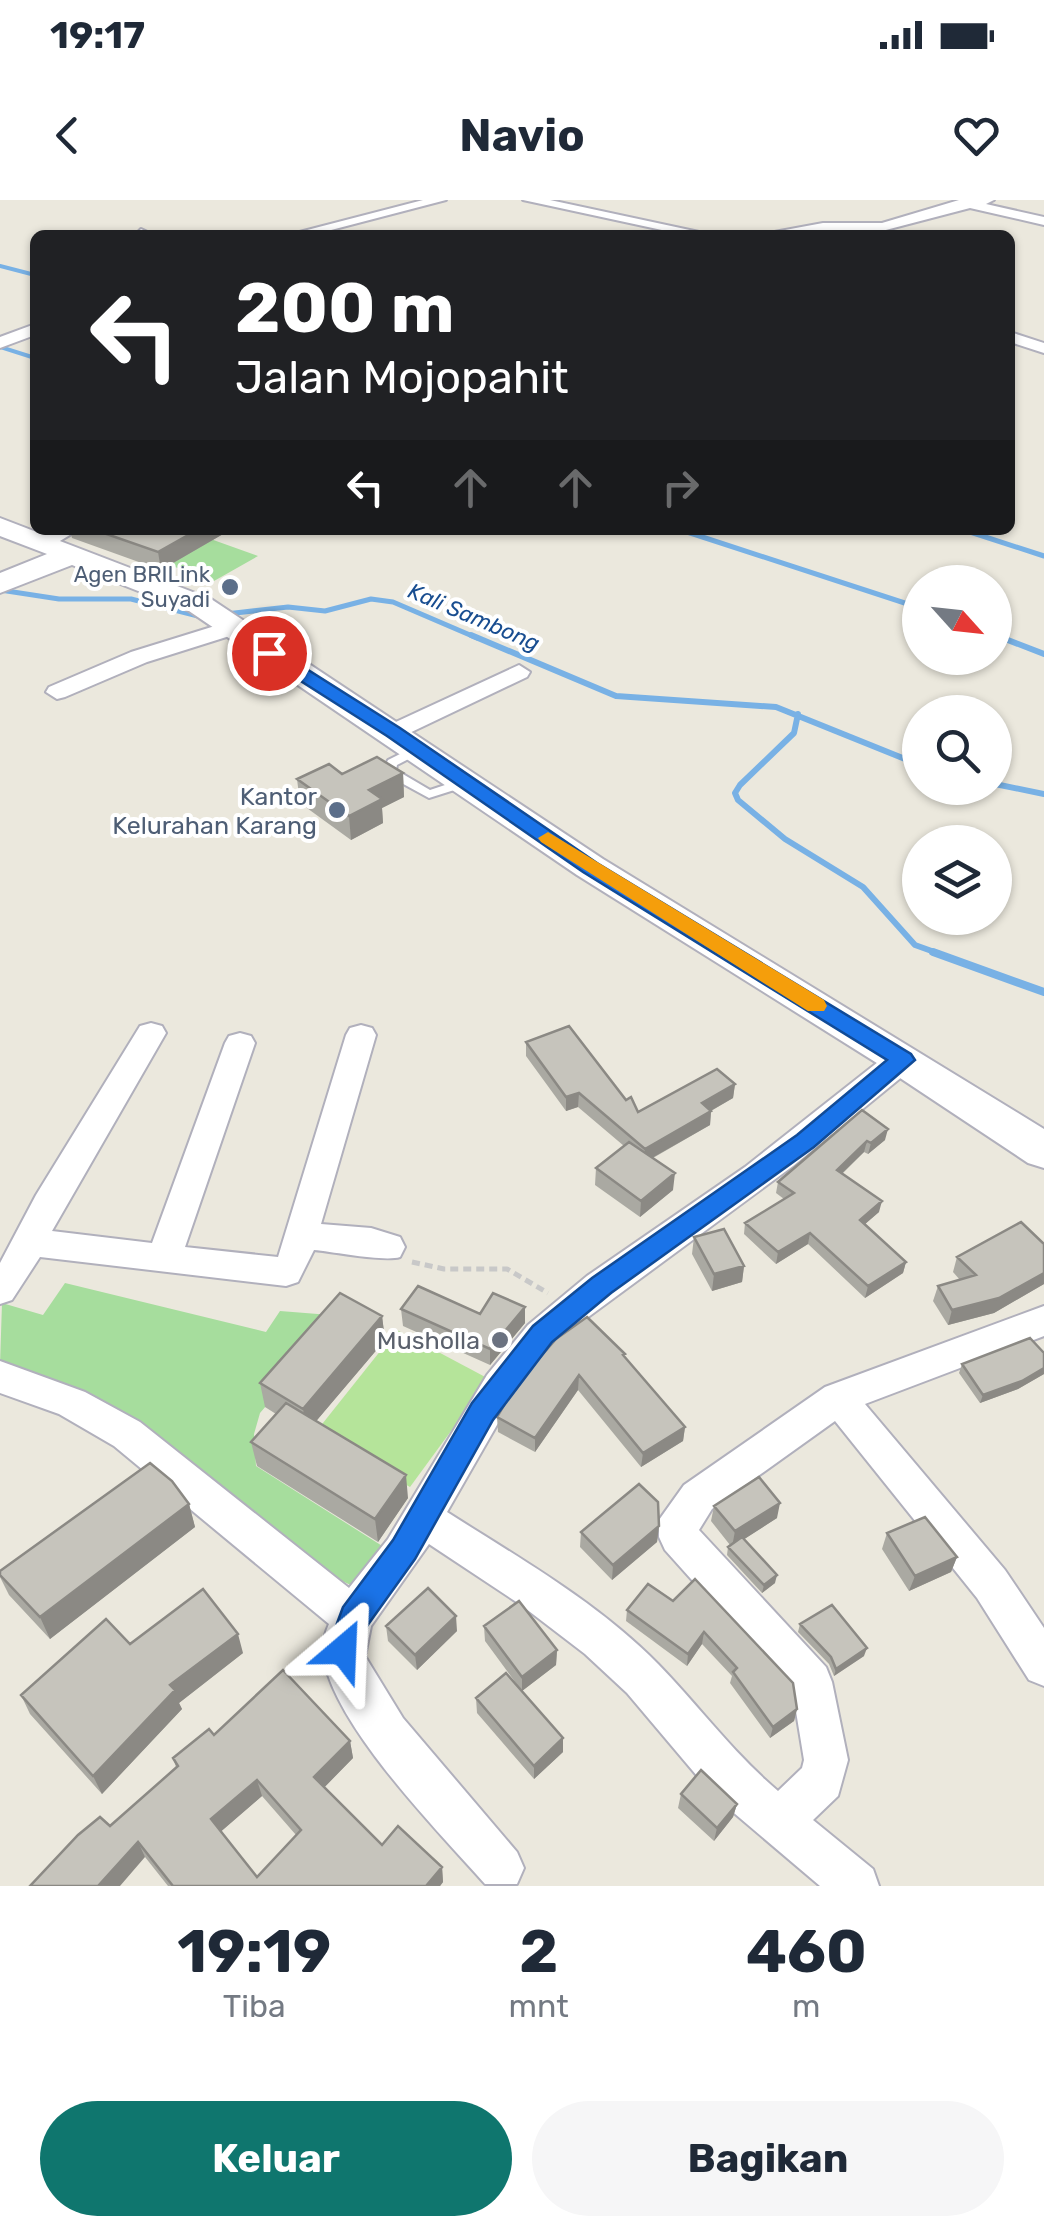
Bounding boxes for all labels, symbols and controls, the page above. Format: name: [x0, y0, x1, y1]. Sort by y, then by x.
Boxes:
text: 19:17: [50, 12, 145, 58]
icon: back: [40, 108, 95, 163]
icon: heart: [949, 108, 1004, 163]
text: Navio: [459, 109, 585, 162]
text: 200 m: [235, 267, 455, 350]
icon: left: [70, 270, 200, 400]
text: Jalan Mojopahit: [235, 351, 569, 404]
icon: left: [338, 460, 393, 515]
icon: ahead: [443, 460, 498, 515]
icon: ahead: [548, 460, 603, 515]
icon: right: [653, 460, 708, 515]
place label: Agen BRILink Suyadi: [74, 561, 211, 613]
north arrow: [902, 565, 1012, 675]
map controls: [902, 565, 1012, 935]
marker: Agen BRILink Suyadi: [219, 576, 241, 598]
water label: Kali Sambong: [404, 577, 544, 657]
pin: [227, 611, 312, 696]
icon: arrive: [242, 626, 297, 681]
button: search: [902, 695, 1012, 805]
place label: Kantor Kelurahan Karang: [112, 782, 317, 840]
marker: Kantor Kelurahan Karang: [326, 799, 348, 821]
button: layers: [902, 825, 1012, 935]
place label: Musholla: [377, 1326, 480, 1355]
marker: Musholla: [489, 1329, 511, 1351]
position arrow: [291, 1598, 395, 1702]
text: 19:19: [177, 1916, 331, 1987]
text: 2: [519, 1916, 558, 1987]
text: 460: [746, 1916, 867, 1987]
text: Tiba: [223, 1987, 286, 2025]
text: mnt: [509, 1987, 569, 2025]
text: m: [792, 1987, 821, 2025]
button: Keluar: [40, 2101, 512, 2216]
button: Bagikan: [532, 2101, 1004, 2216]

